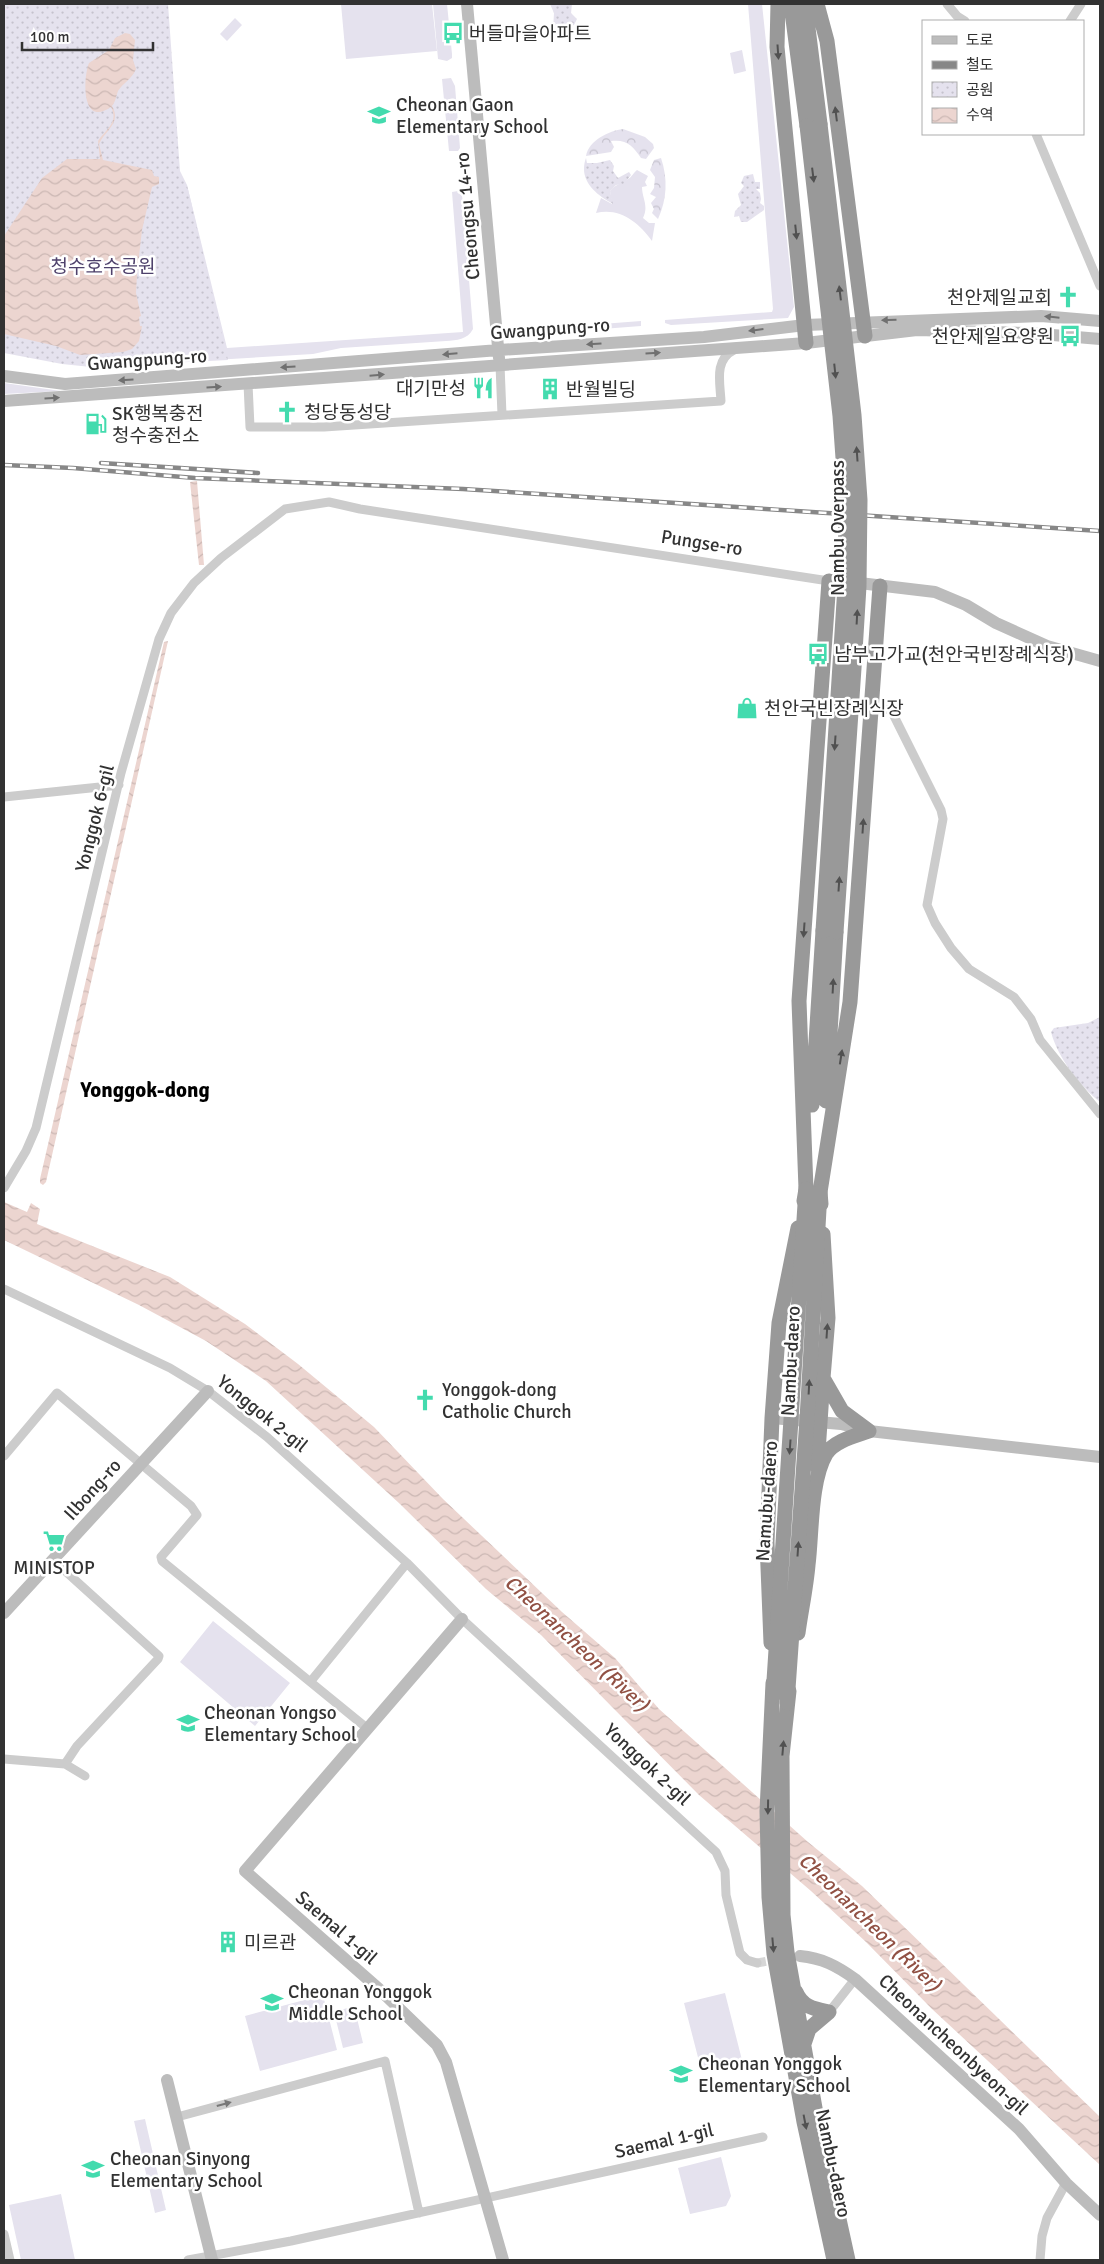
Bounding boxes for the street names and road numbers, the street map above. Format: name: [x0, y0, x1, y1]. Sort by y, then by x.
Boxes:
street label: Cheongsu 14-ro: [450, 151, 486, 281]
street label: Gwangpung-ro: [489, 313, 611, 345]
street label: Gwangpung-ro: [86, 344, 208, 376]
street label: Nambu Overpass: [826, 460, 850, 596]
street label: Pungse-ro: [659, 525, 744, 561]
street label: Yonggok 6-gil: [70, 762, 120, 874]
street label: Nambu-daero: [776, 1305, 806, 1417]
street label: Yonggok 2-gil: [212, 1370, 313, 1458]
street label: Namubu-daero: [751, 1440, 783, 1562]
street label: Ilbong-ro: [59, 1454, 127, 1525]
street label: Yonggok 2-gil: [599, 1718, 696, 1811]
street label: Saemal 1-gil: [290, 1886, 382, 1970]
street label: Cheonancheonbyeon-gil: [873, 1969, 1033, 2120]
street label: Nambu-daero: [810, 2107, 856, 2220]
street label: Saemal 1-gil: [612, 2118, 716, 2164]

